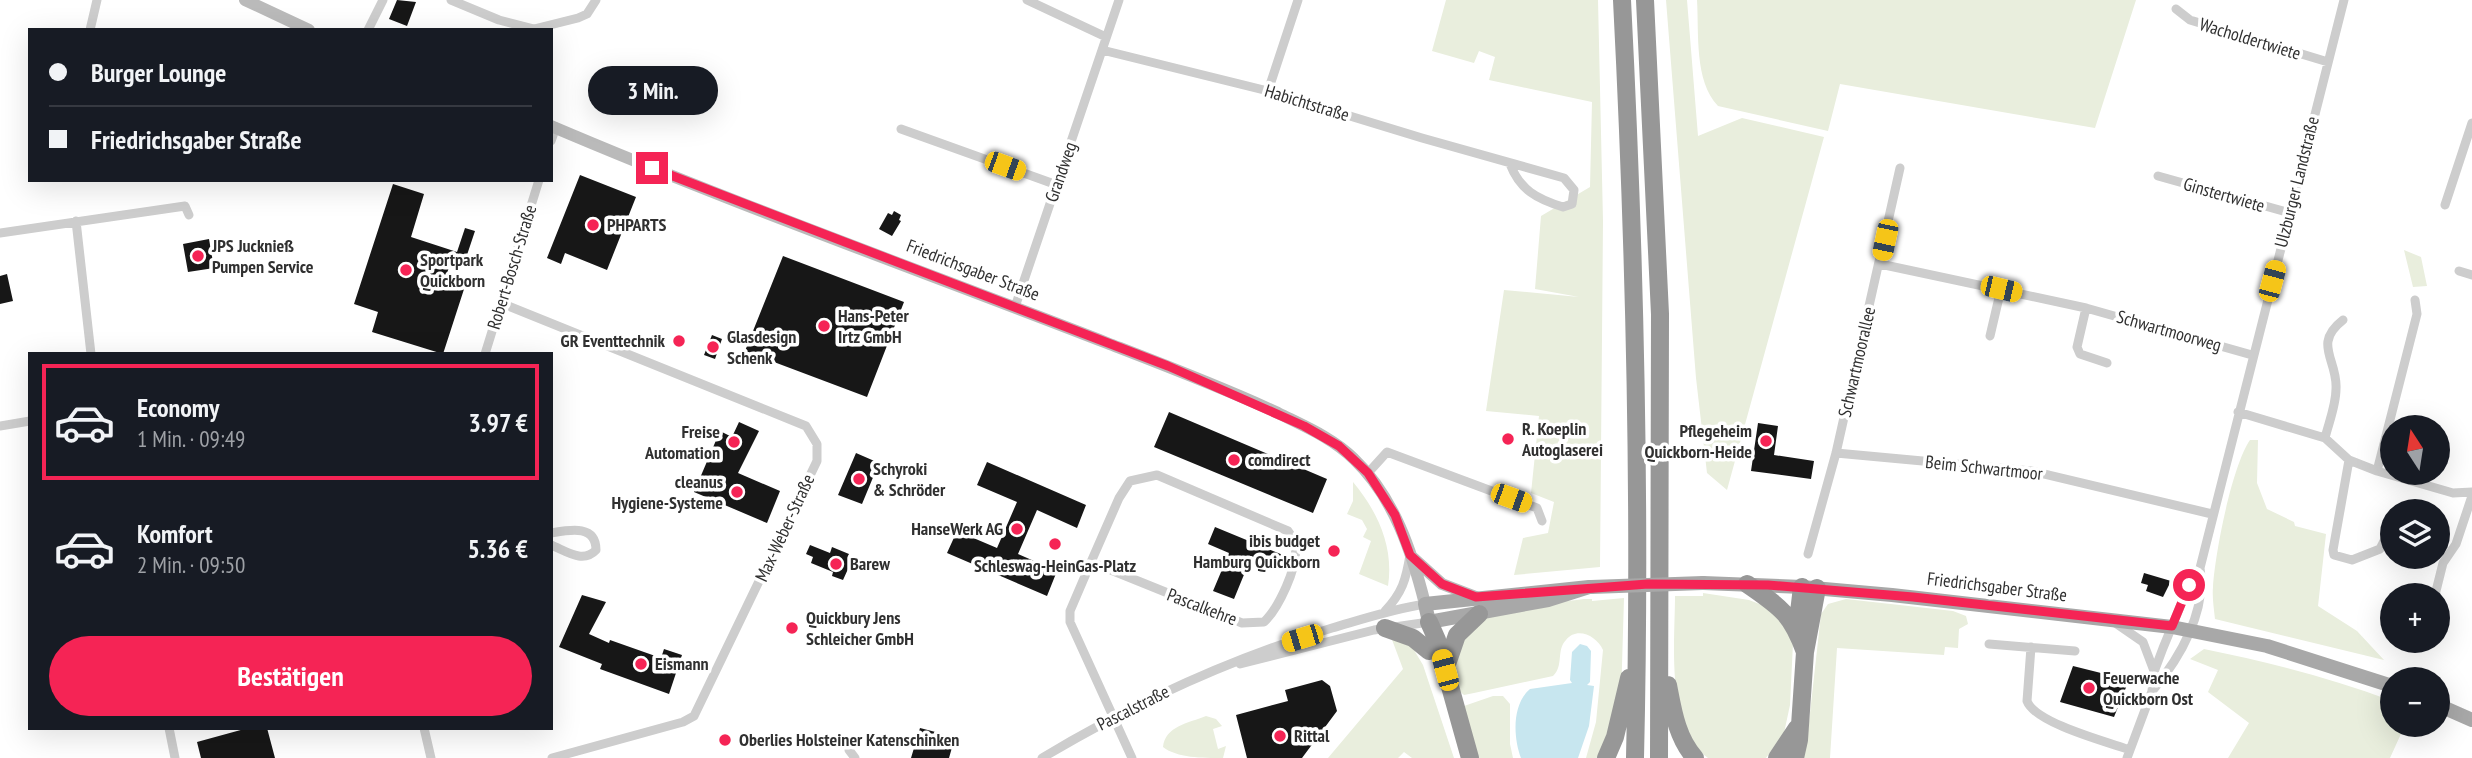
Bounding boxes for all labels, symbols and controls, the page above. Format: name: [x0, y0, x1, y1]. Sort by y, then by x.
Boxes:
street label: Wacholdertwiete: [2197, 12, 2304, 65]
text: Burger Lounge: [91, 56, 226, 89]
callout: 3 Min.: [587, 66, 717, 116]
text: 3 Min.: [627, 76, 679, 105]
street label: Habichtstraße: [1262, 79, 1352, 126]
street label: Ulzburger Landstraße: [2269, 114, 2324, 250]
text: Friedrichsgaber Straße: [91, 123, 302, 156]
street label: Grandweg: [1040, 139, 1082, 205]
car: [982, 149, 1029, 183]
route end: [636, 152, 668, 184]
street label: Ginstertwiete: [2181, 172, 2267, 217]
street label: Robert-Bosch-Straße: [482, 202, 541, 332]
place label: PHPARTS: [607, 213, 667, 236]
marker: PHPARTS: [585, 217, 601, 233]
car: [1871, 217, 1900, 263]
place label: JPS Jucknieß Pumpen Service: [211, 234, 314, 278]
street label: Friedrichsgaber Straße: [903, 234, 1043, 305]
marker: JPS Jucknieß Pumpen Service: [190, 248, 206, 264]
place label: Sportpark Quickborn: [420, 248, 485, 292]
car: [2257, 258, 2288, 304]
marker: Sportpark Quickborn: [398, 262, 414, 278]
car: [1979, 274, 2024, 304]
place label: Hans-Peter Irtz GmbH: [838, 304, 909, 348]
street label: Schwartmoorallee: [1833, 304, 1880, 419]
street label: Schwartmoorweg: [2114, 305, 2224, 356]
marker: Hans-Peter Irtz GmbH: [816, 318, 832, 334]
place label: Glasdesign Schenk: [727, 325, 796, 369]
place label: GR Eventtechnik: [561, 329, 666, 352]
marker: GR Eventtechnik: [671, 333, 687, 349]
marker: Glasdesign Schenk: [705, 339, 721, 355]
icon: car: [53, 391, 116, 454]
text: Economy: [137, 391, 219, 424]
text: 3.97 €: [469, 406, 528, 439]
north arrow: [2380, 415, 2450, 485]
map controls: [2380, 415, 2450, 737]
place label: R. Koeplin Autoglaserei: [1521, 417, 1603, 461]
place label: Pflegeheim Quickborn-Heide: [1644, 419, 1752, 463]
place label: Freise Automation: [644, 420, 720, 464]
text: 1 Min. · 09:49: [137, 424, 245, 453]
marker: R. Koeplin Autoglaserei: [1500, 431, 1516, 447]
marker: Pflegeheim Quickborn-Heide: [1758, 433, 1774, 449]
marker: Freise Automation: [726, 434, 742, 450]
place label: comdirect: [1248, 448, 1311, 471]
street label: Beim Schwartmoor: [1924, 450, 2044, 485]
marker: comdirect: [1226, 452, 1242, 468]
place label: Schyroki & Schröder: [873, 457, 946, 501]
place label: cleanus Hygiene-Systeme: [611, 470, 723, 514]
street label: Max-Weber-Straße: [750, 470, 819, 585]
marker: Schyroki & Schröder: [851, 471, 867, 487]
car: [1488, 481, 1535, 515]
marker: cleanus Hygiene-Systeme: [729, 484, 745, 500]
button: layers: [2380, 499, 2450, 569]
icon: car: [53, 517, 116, 580]
text: Komfort: [137, 517, 213, 550]
place label: HanseWerk AG: [911, 517, 1003, 540]
marker: HanseWerk AG: [1009, 521, 1025, 537]
place label: ibis budget Hamburg Quickborn: [1193, 529, 1321, 573]
text: 5.36 €: [467, 532, 528, 565]
marker: Schleswag-HeinGas-Platz: [1047, 536, 1063, 552]
marker: ibis budget Hamburg Quickborn: [1326, 543, 1342, 559]
text: 2 Min. · 09:50: [137, 550, 245, 579]
place label: Barew: [850, 552, 890, 575]
place label: Schleswag-HeinGas-Platz: [974, 554, 1136, 577]
marker: Barew: [828, 556, 844, 572]
street label: Friedrichsgaber Straße: [1926, 567, 2068, 606]
route start: [2173, 569, 2205, 601]
street label: Pascalkehre: [1164, 583, 1240, 630]
button: +: [2380, 583, 2450, 653]
place label: Quickbury Jens Schleicher GmbH: [806, 606, 914, 650]
marker: Quickbury Jens Schleicher GmbH: [784, 620, 800, 636]
car: [1279, 622, 1326, 654]
button: Bestätigen: [49, 636, 532, 716]
car: [1430, 647, 1461, 693]
place label: Eismann: [655, 652, 709, 675]
marker: Eismann: [633, 656, 649, 672]
place label: Feuerwache Quickborn Ost: [2103, 666, 2194, 710]
button: −: [2380, 667, 2450, 737]
street label: Pascalstraße: [1093, 680, 1173, 736]
marker: Feuerwache Quickborn Ost: [2081, 680, 2097, 696]
place label: Rittal: [1294, 724, 1330, 747]
place label: Oberlies Holsteiner Katenschinken: [739, 728, 959, 751]
marker: Rittal: [1272, 728, 1288, 744]
marker: Oberlies Holsteiner Katenschinken: [717, 732, 733, 748]

